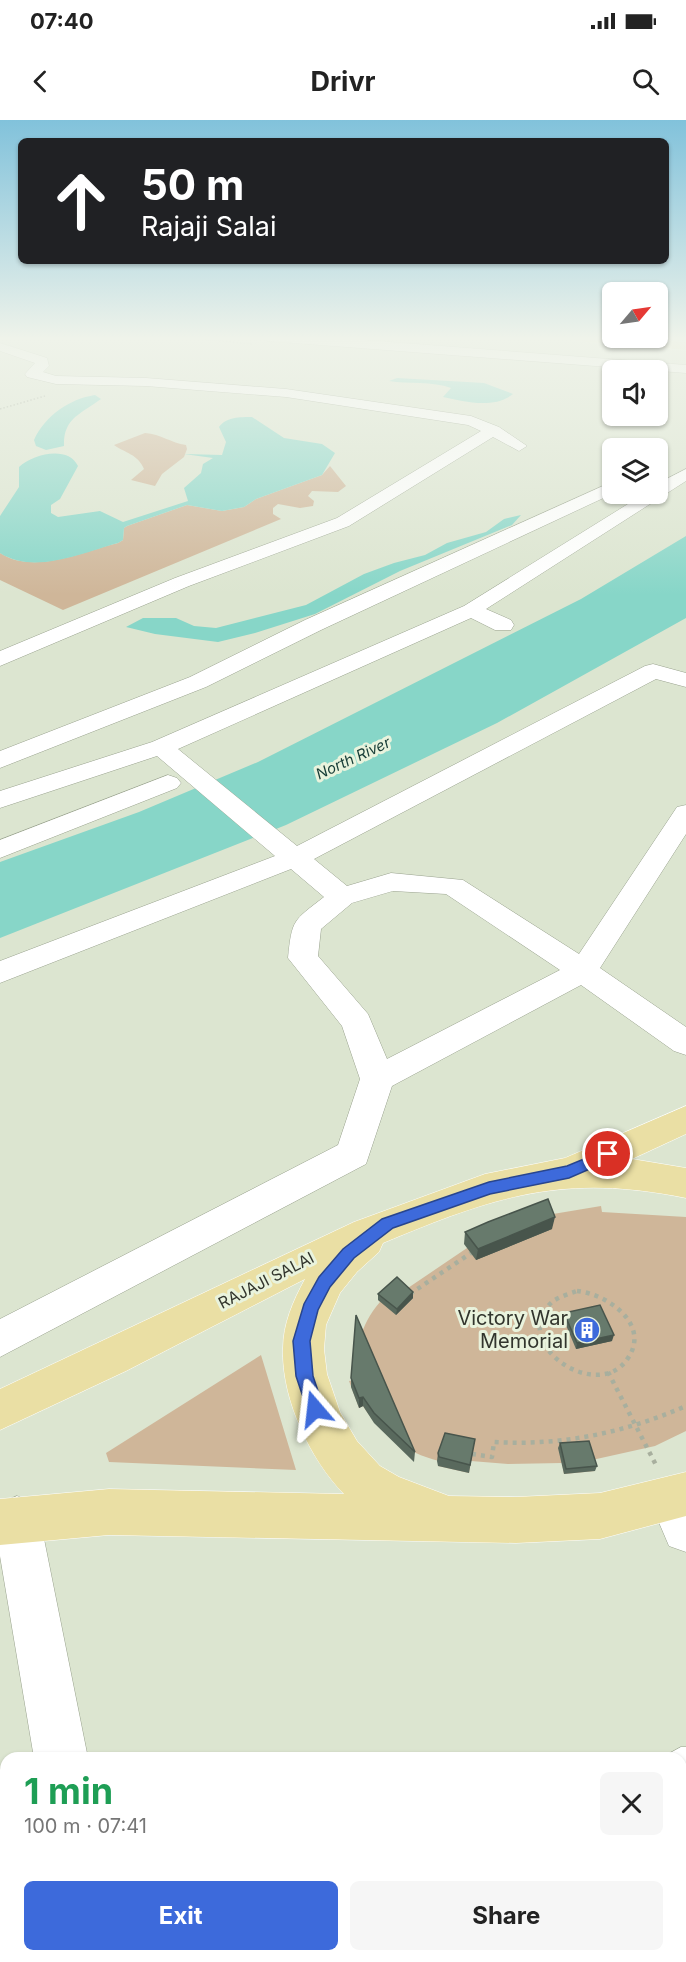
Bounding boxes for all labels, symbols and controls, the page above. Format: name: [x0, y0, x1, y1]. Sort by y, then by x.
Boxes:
text: 07:40: [30, 8, 94, 34]
icon: back: [24, 65, 57, 98]
text: Drivr: [310, 65, 376, 98]
icon: search: [629, 65, 662, 98]
text: 50 m: [141, 159, 244, 210]
icon: ahead: [42, 162, 120, 240]
text: Rajaji Salai: [141, 210, 277, 243]
north arrow: [602, 282, 668, 348]
map controls: [602, 282, 668, 504]
button: sound: [602, 360, 668, 426]
button: layers: [602, 438, 668, 504]
water label: North River: [313, 732, 394, 783]
pin: [582, 1128, 633, 1179]
icon: arrive: [591, 1137, 624, 1170]
street label: RAJAJI SALAI: [215, 1247, 317, 1313]
place label: Victory War Memorial: [457, 1306, 568, 1353]
building icon: Victory War Memorial: [572, 1315, 602, 1345]
position arrow: [283, 1377, 347, 1441]
text: 1 min: [24, 1769, 113, 1813]
button: close: [600, 1772, 663, 1835]
text: 100 m · 07:41: [24, 1814, 147, 1838]
button: Exit: [24, 1881, 338, 1950]
button: Share: [350, 1881, 663, 1950]

